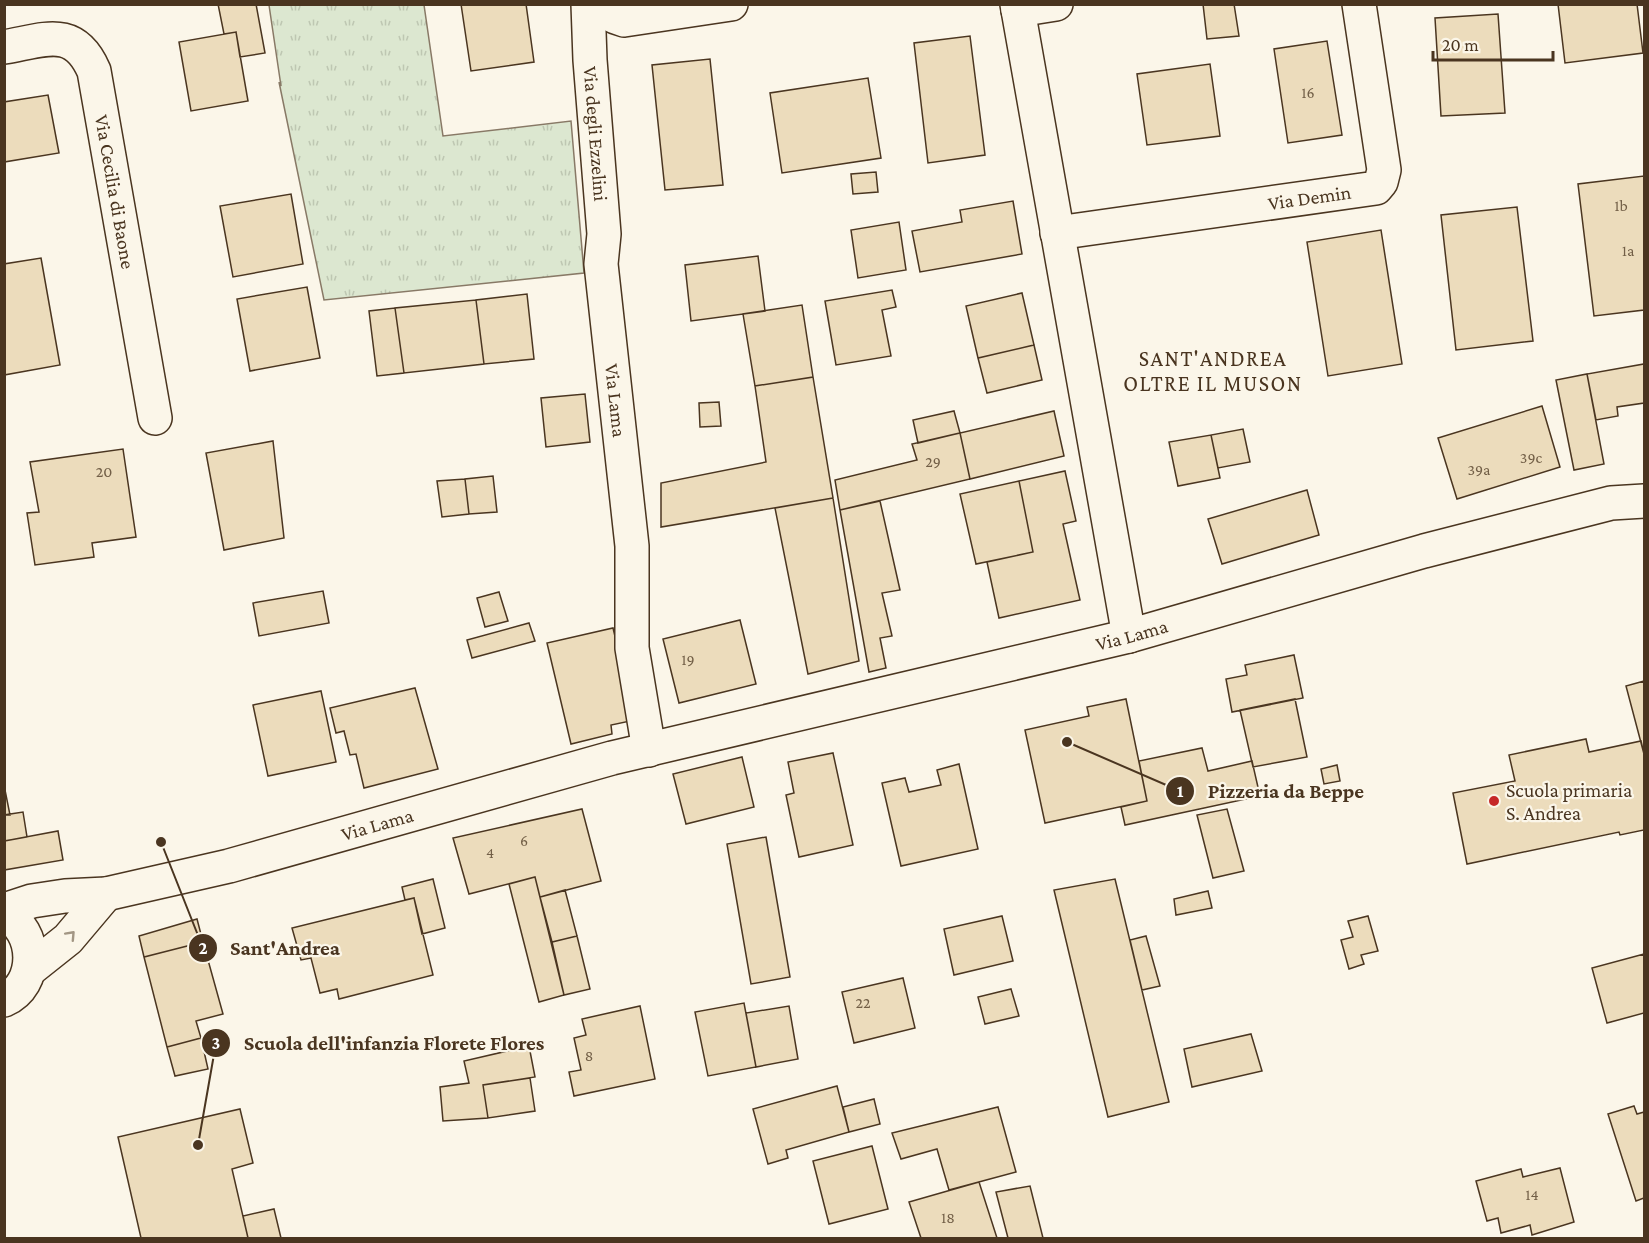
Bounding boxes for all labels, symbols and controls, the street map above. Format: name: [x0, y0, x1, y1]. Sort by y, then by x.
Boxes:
scale bar: [1433, 24, 1553, 62]
text: 20 m: [1442, 35, 1479, 55]
street label: Via degli Ezzelini: [580, 65, 612, 202]
house number: 16: [1301, 84, 1315, 101]
street label: Via Cecilia di Baone: [91, 113, 140, 271]
street label: Via Demin: [1267, 181, 1353, 214]
house number: 1b: [1614, 197, 1628, 214]
house number: 1a: [1622, 242, 1635, 259]
district label: SANT'ANDREA OLTRE IL MUSON: [1123, 346, 1303, 396]
street label: Via Lama: [601, 362, 631, 438]
house number: 39c: [1520, 449, 1543, 466]
house number: 29: [925, 453, 941, 470]
house number: 39a: [1467, 461, 1491, 478]
house number: 20: [96, 463, 112, 480]
street label: Via Lama: [1093, 614, 1170, 655]
house number: 19: [681, 651, 695, 668]
callout: Pizzeria da Beppe: [1165, 771, 1376, 810]
text: Pizzeria da Beppe: [1208, 779, 1364, 803]
place label: Scuola primaria S. Andrea: [1506, 779, 1632, 824]
text: 1: [1177, 781, 1184, 801]
marker: Scuola primaria S. Andrea: [1487, 794, 1501, 808]
street label: Via Lama: [339, 804, 416, 845]
house number: 6: [520, 832, 528, 849]
house number: 4: [486, 844, 494, 861]
callout: Sant'Andrea: [188, 928, 352, 967]
one-way arrow: [63, 931, 74, 942]
text: Sant'Andrea: [230, 936, 341, 960]
text: 2: [198, 938, 208, 958]
house number: 22: [855, 994, 871, 1011]
callout: Scuola dell'infanzia Florete Flores: [201, 1023, 556, 1062]
text: Scuola dell'infanzia Florete Flores: [244, 1031, 545, 1055]
text: 3: [212, 1033, 220, 1053]
house number: 8: [585, 1047, 593, 1064]
house number: 14: [1525, 1186, 1539, 1203]
house number: 18: [941, 1209, 955, 1226]

